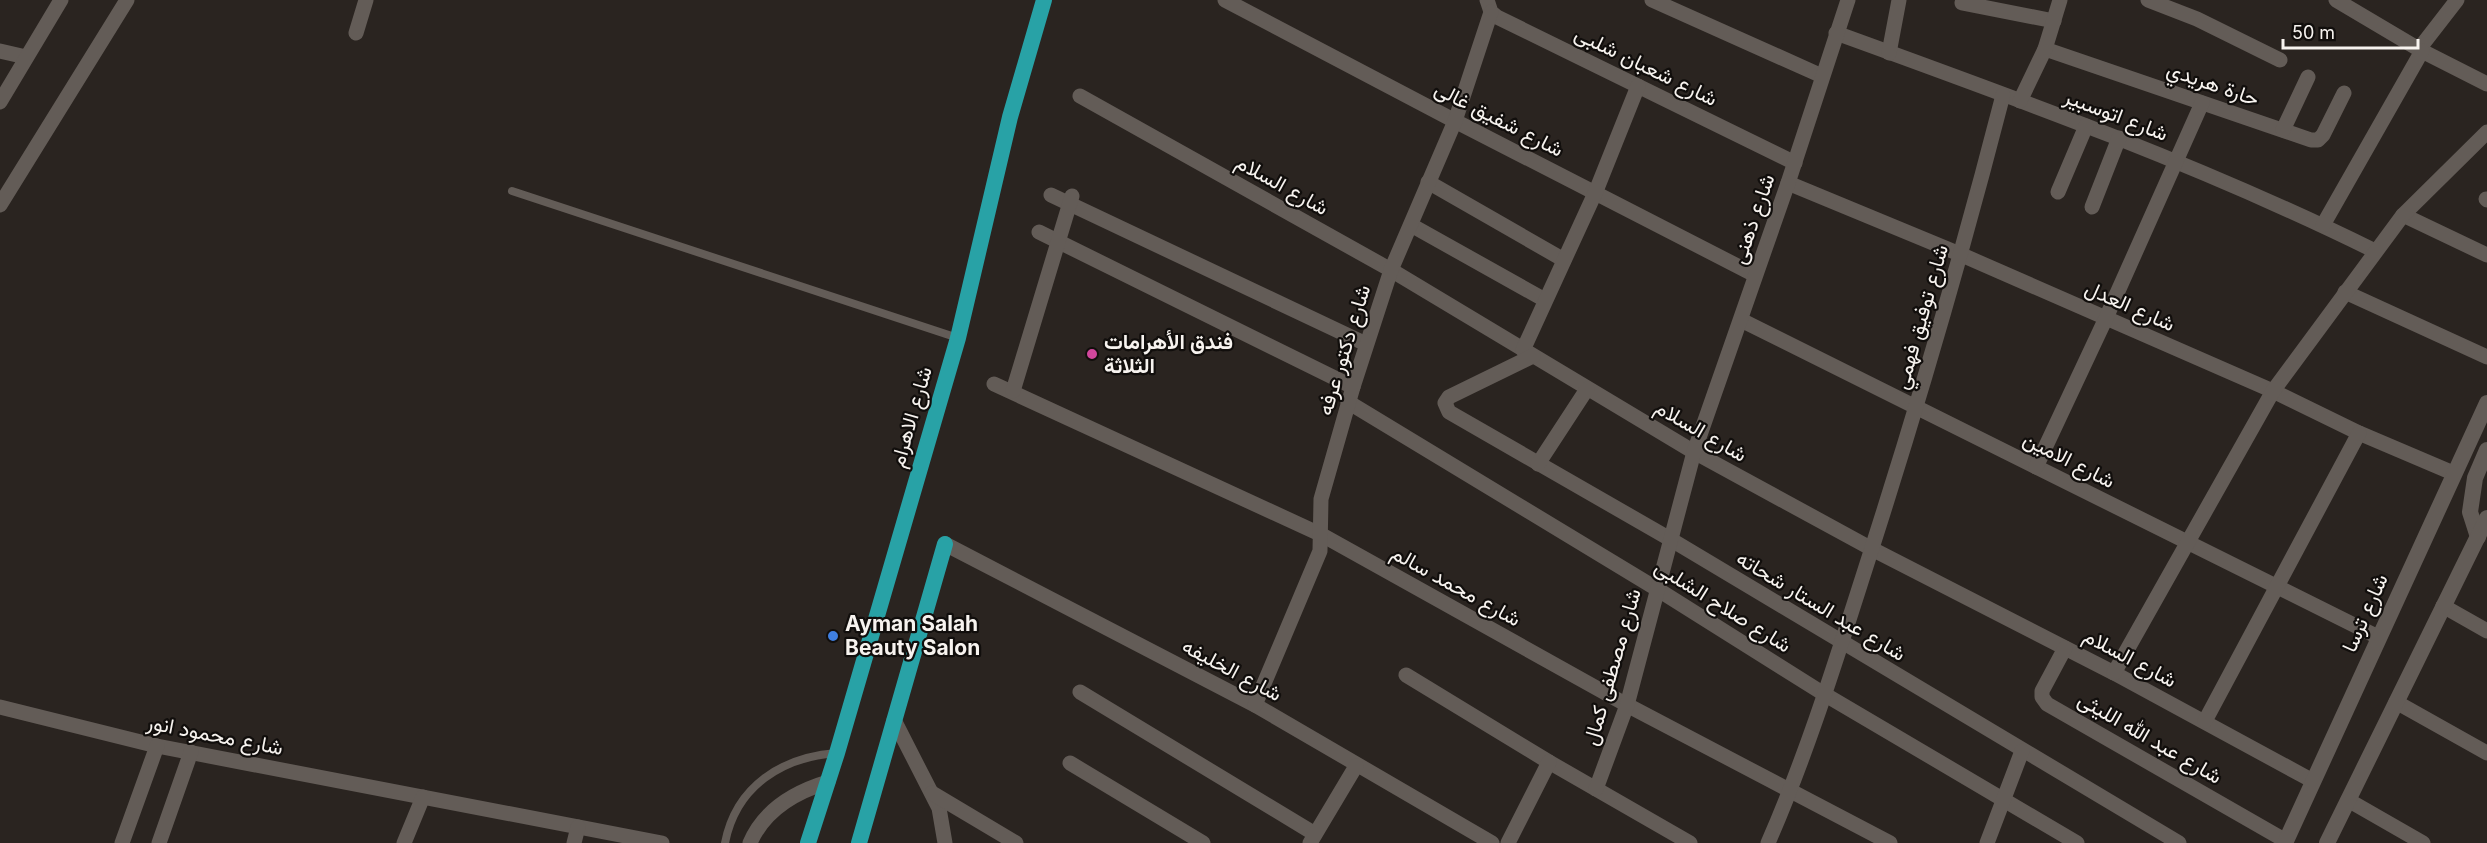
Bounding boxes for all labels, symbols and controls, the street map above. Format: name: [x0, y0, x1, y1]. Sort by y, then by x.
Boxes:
scale bar: [2283, 12, 2418, 50]
street label: شارع شعبان شلبى: [1570, 20, 1722, 113]
text: 50 m: [2292, 22, 2335, 43]
street label: حارة هريدي: [2162, 56, 2263, 116]
street label: شارع شفيق غالى: [1430, 75, 1568, 163]
street label: شارع اتوسبير: [2059, 83, 2172, 148]
street label: شارع السلام: [1231, 149, 1333, 222]
street label: شارع ذهنى: [1725, 171, 1781, 268]
street label: شارع توفيق فهمي: [1888, 242, 1958, 393]
street label: شارع العدل: [2081, 275, 2179, 338]
street label: شارع دكتور عرفه: [1312, 281, 1377, 419]
place label: فندق الأهرامات الثلاثة: [1104, 329, 1233, 378]
marker: فندق الأهرامات الثلاثة: [1085, 347, 1099, 361]
street label: شارع الاهرام: [884, 364, 939, 471]
street label: شارع السلام: [1650, 394, 1752, 469]
street label: شارع الامين: [2018, 426, 2119, 495]
street label: شارع محمد سالم: [1386, 540, 1525, 633]
street label: شارع عبد الستار شحاته: [1731, 545, 1910, 668]
street label: شارع صلاح الشلبى: [1649, 554, 1796, 659]
street label: شارع ترسا: [2336, 570, 2395, 657]
street label: شارع مصطفى كمال: [1577, 586, 1648, 749]
place label: Ayman Salah Beauty Salon: [845, 611, 980, 660]
street label: شارع السلام: [2078, 623, 2181, 694]
marker: Ayman Salah Beauty Salon: [826, 629, 840, 643]
street label: شارع الخليفه: [1177, 633, 1286, 708]
street label: شارع عبد الله الليثى: [2073, 686, 2227, 791]
street label: شارع محمود انور: [143, 709, 285, 762]

